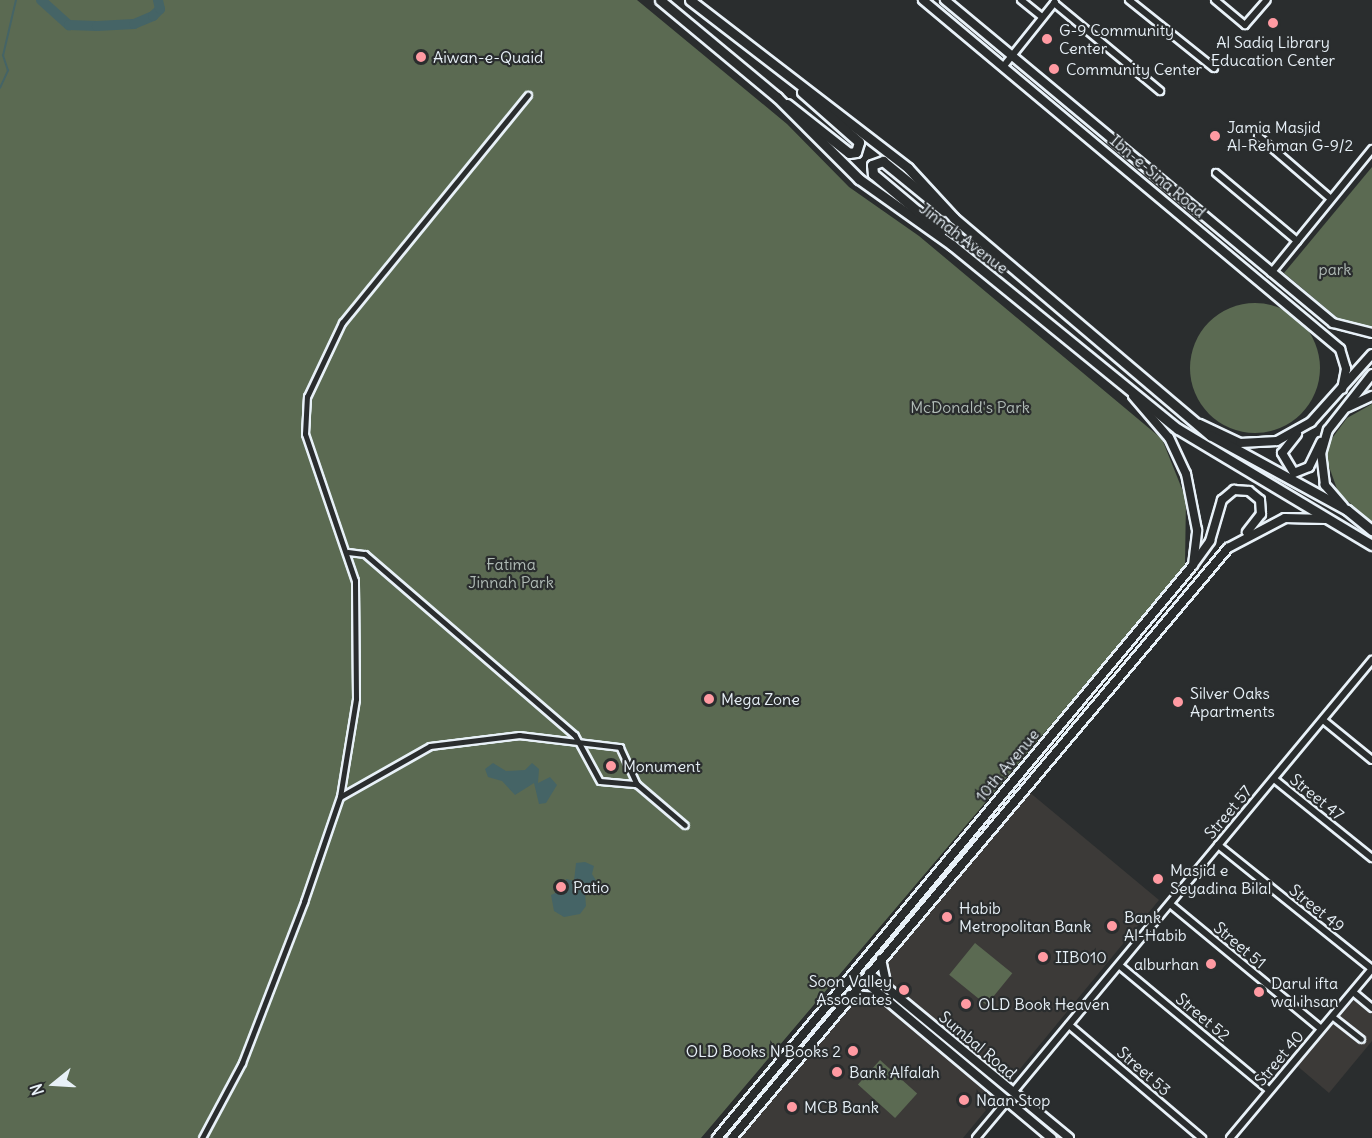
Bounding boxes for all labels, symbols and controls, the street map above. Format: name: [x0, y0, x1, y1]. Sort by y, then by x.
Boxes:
marker: Al Sadiq Library Education Center: [1266, 16, 1280, 30]
place label: G-9 Community Center: [1059, 20, 1174, 58]
marker: G-9 Community Center: [1040, 32, 1054, 46]
place label: Al Sadiq Library Education Center: [1211, 32, 1335, 70]
place label: Aiwan-e-Quaid: [433, 47, 543, 67]
marker: Aiwan-e-Quaid: [414, 50, 428, 64]
place label: Community Center: [1066, 59, 1202, 79]
marker: Community Center: [1047, 62, 1061, 76]
place label: Jamia Masjid Al-Rehman G-9/2: [1227, 117, 1353, 155]
marker: Jamia Masjid Al-Rehman G-9/2: [1208, 129, 1222, 143]
street label: Ibn-e-Sina Road: [1106, 130, 1210, 222]
street label: Jinnah Avenue: [916, 198, 1012, 278]
park label: park: [1319, 259, 1351, 279]
park label: McDonald's Park: [910, 397, 1030, 417]
park label: Fatima Jinnah Park: [468, 554, 554, 592]
place label: Silver Oaks Apartments: [1190, 683, 1275, 721]
place label: Mega Zone: [721, 689, 800, 709]
marker: Mega Zone: [702, 692, 716, 706]
marker: Silver Oaks Apartments: [1171, 695, 1185, 709]
street label: 10th Avenue: [971, 725, 1043, 805]
place label: Monument: [623, 756, 701, 776]
marker: Monument: [604, 759, 618, 773]
street label: Street 47: [1286, 770, 1348, 824]
street label: Street 57: [1200, 781, 1256, 843]
place label: Masjid e Seyadina Bilal: [1170, 860, 1271, 898]
marker: Masjid e Seyadina Bilal: [1151, 872, 1165, 886]
place label: Patio: [573, 877, 609, 897]
marker: Patio: [554, 880, 568, 894]
street label: Street 49: [1286, 880, 1348, 936]
place label: Habib Metropolitan Bank: [959, 898, 1091, 936]
place label: Bank Al-Habib: [1124, 907, 1187, 945]
marker: Habib Metropolitan Bank: [940, 910, 954, 924]
street label: Street 51: [1210, 918, 1270, 972]
marker: Bank Al-Habib: [1105, 919, 1119, 933]
place label: IIB010: [1055, 947, 1107, 967]
marker: IIB010: [1036, 950, 1050, 964]
place label: alburhan: [1134, 954, 1199, 974]
marker: alburhan: [1204, 957, 1218, 971]
place label: Soon Valley Associates: [809, 971, 892, 1009]
place label: Darul ifta wal ihsan: [1271, 973, 1339, 1011]
marker: Soon Valley Associates: [897, 983, 911, 997]
marker: Darul ifta wal ihsan: [1252, 985, 1266, 999]
street label: Street 52: [1172, 989, 1234, 1045]
place label: OLD Book Heaven: [978, 994, 1109, 1014]
marker: OLD Book Heaven: [959, 997, 973, 1011]
street label: Sumbal Road: [935, 1007, 1021, 1083]
street label: Street 40: [1250, 1026, 1308, 1090]
place label: OLD Books N Books 2: [686, 1041, 841, 1061]
street label: Street 53: [1113, 1042, 1175, 1100]
marker: OLD Books N Books 2: [846, 1044, 860, 1058]
north arrow: [24, 1054, 84, 1114]
place label: Bank Alfalah: [849, 1062, 940, 1082]
marker: Bank Alfalah: [830, 1065, 844, 1079]
text: N: [26, 1081, 48, 1098]
place label: Naan Stop: [976, 1090, 1050, 1110]
marker: Naan Stop: [957, 1093, 971, 1107]
place label: MCB Bank: [804, 1097, 879, 1117]
marker: MCB Bank: [785, 1100, 799, 1114]

